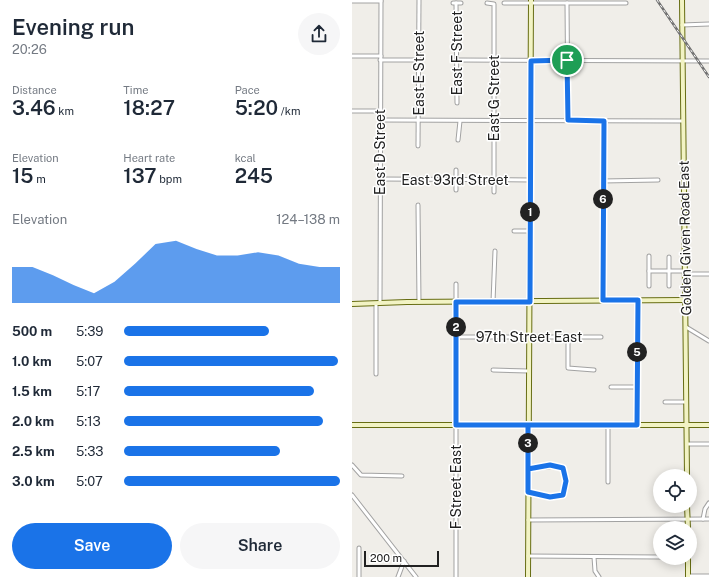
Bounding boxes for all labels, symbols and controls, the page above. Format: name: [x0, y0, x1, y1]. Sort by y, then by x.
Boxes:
street label: East F Street: [449, 11, 465, 95]
button: share: [298, 13, 340, 55]
text: Evening run: [12, 14, 134, 40]
street label: East E Street: [411, 30, 427, 116]
text: 20:26: [12, 42, 47, 57]
pin: [550, 43, 584, 77]
icon: arrive: [556, 49, 578, 71]
street label: East G Street: [486, 55, 502, 141]
text: Distance: [12, 84, 57, 96]
text: Time: [123, 84, 148, 96]
text: Pace: [235, 84, 260, 96]
text: 3.46: [12, 96, 56, 120]
text: 18:27: [123, 96, 175, 120]
text: 5:20: [235, 96, 278, 120]
text: km: [56, 105, 74, 117]
text: /km: [278, 105, 300, 117]
street label: East D Street: [372, 109, 388, 195]
text: Elevation: [12, 152, 59, 164]
text: Heart rate: [123, 152, 175, 164]
text: kcal: [235, 152, 256, 164]
street label: Golden Given Road East: [676, 160, 694, 316]
text: 15: [12, 164, 34, 188]
text: 137: [123, 164, 157, 188]
text: 245: [235, 164, 273, 188]
street label: East 93rd Street: [401, 172, 509, 188]
text: m: [34, 173, 46, 185]
text: bpm: [157, 173, 182, 185]
pin: 6: [593, 189, 613, 209]
text: 6: [599, 193, 607, 205]
pin: 1: [520, 202, 540, 222]
text: 1: [528, 206, 532, 218]
text: Elevation: [12, 212, 67, 227]
text: 124–138 m: [276, 212, 340, 227]
pin: 2: [446, 317, 466, 337]
text: 2: [453, 321, 460, 333]
text: 500 m: [12, 324, 52, 339]
text: 5:39: [76, 324, 103, 339]
street label: 97th Street East: [476, 329, 582, 345]
pin: 5: [627, 342, 647, 362]
text: 5: [633, 346, 641, 358]
text: 1.0 km: [12, 354, 52, 369]
text: 5:07: [76, 354, 103, 369]
text: 1.5 km: [12, 384, 52, 399]
text: 5:17: [76, 384, 100, 399]
text: 2.0 km: [12, 414, 54, 429]
text: 5:13: [76, 414, 101, 429]
pin: 3: [518, 433, 538, 453]
text: 3: [524, 437, 532, 449]
text: 2.5 km: [12, 444, 55, 459]
text: 5:33: [76, 444, 104, 459]
street label: F Street East: [448, 445, 464, 529]
map controls: [653, 469, 697, 565]
button: locate: [653, 469, 697, 513]
text: 3.0 km: [12, 474, 55, 489]
text: 5:07: [76, 474, 103, 489]
button: layers: [653, 521, 697, 565]
button: Save: [12, 523, 172, 569]
button: Share: [180, 523, 340, 569]
scale bar: [364, 549, 439, 568]
text: 200 m: [370, 552, 402, 564]

